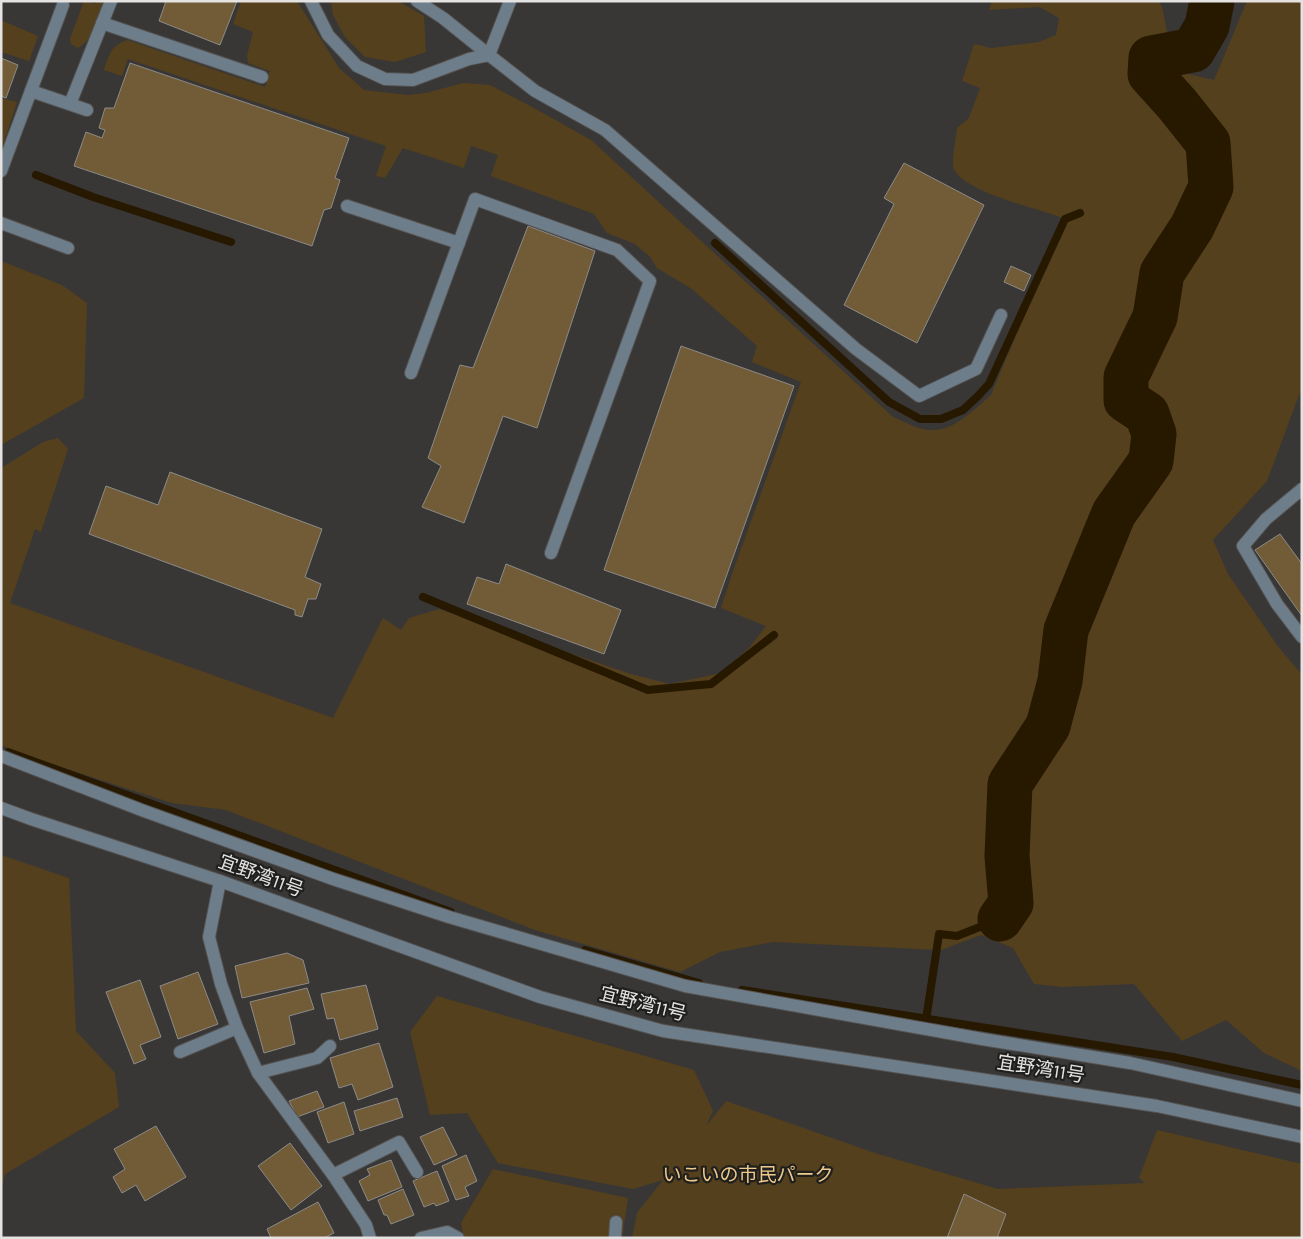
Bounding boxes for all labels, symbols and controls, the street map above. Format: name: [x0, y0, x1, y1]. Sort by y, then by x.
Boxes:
street label: 宜野湾11号: [216, 851, 306, 901]
street label: 宜野湾11号: [597, 983, 689, 1025]
street label: 宜野湾11号: [996, 1051, 1086, 1087]
park label: いこいの市民パーク: [662, 1164, 834, 1186]

